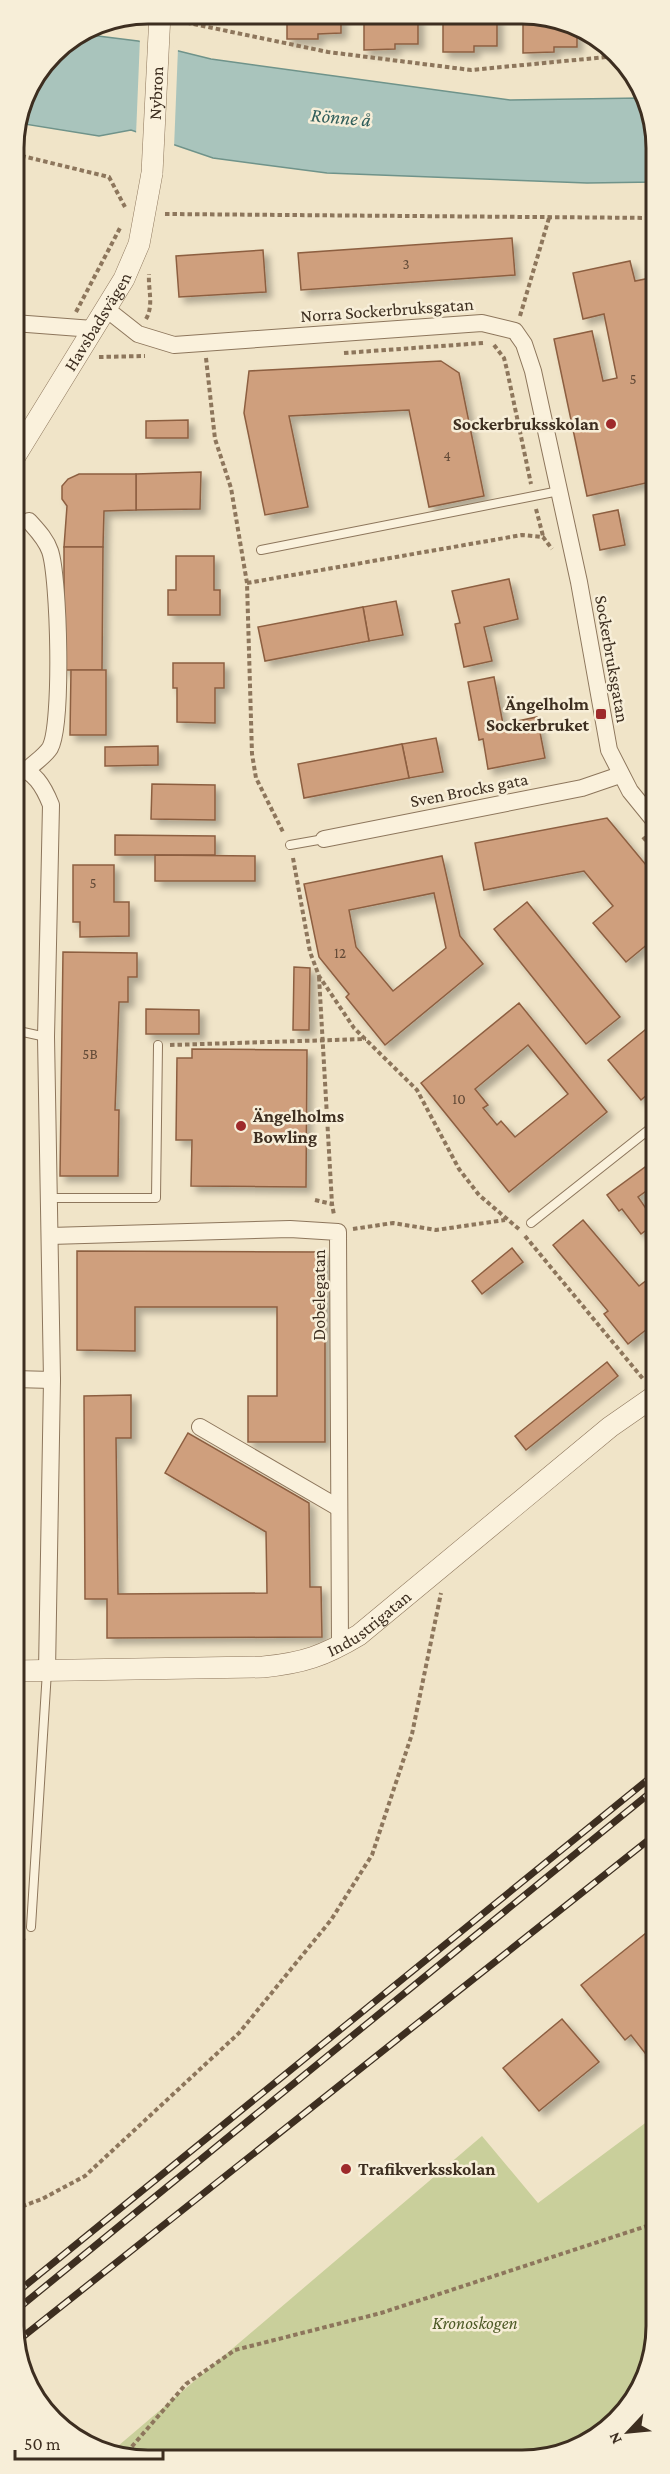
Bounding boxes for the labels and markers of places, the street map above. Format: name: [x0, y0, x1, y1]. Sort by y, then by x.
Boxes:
place label: Sockerbruksskolan: [453, 414, 600, 434]
marker: Sockerbruksskolan: [604, 417, 618, 431]
place label: Ängelholm Sockerbruket: [486, 694, 590, 735]
marker: Ängelholm Sockerbruket: [594, 707, 608, 721]
place label: Ängelholms Bowling: [252, 1106, 344, 1147]
marker: Ängelholms Bowling: [234, 1119, 248, 1133]
place label: Trafikverksskolan: [358, 2159, 496, 2179]
marker: Trafikverksskolan: [339, 2162, 353, 2176]

